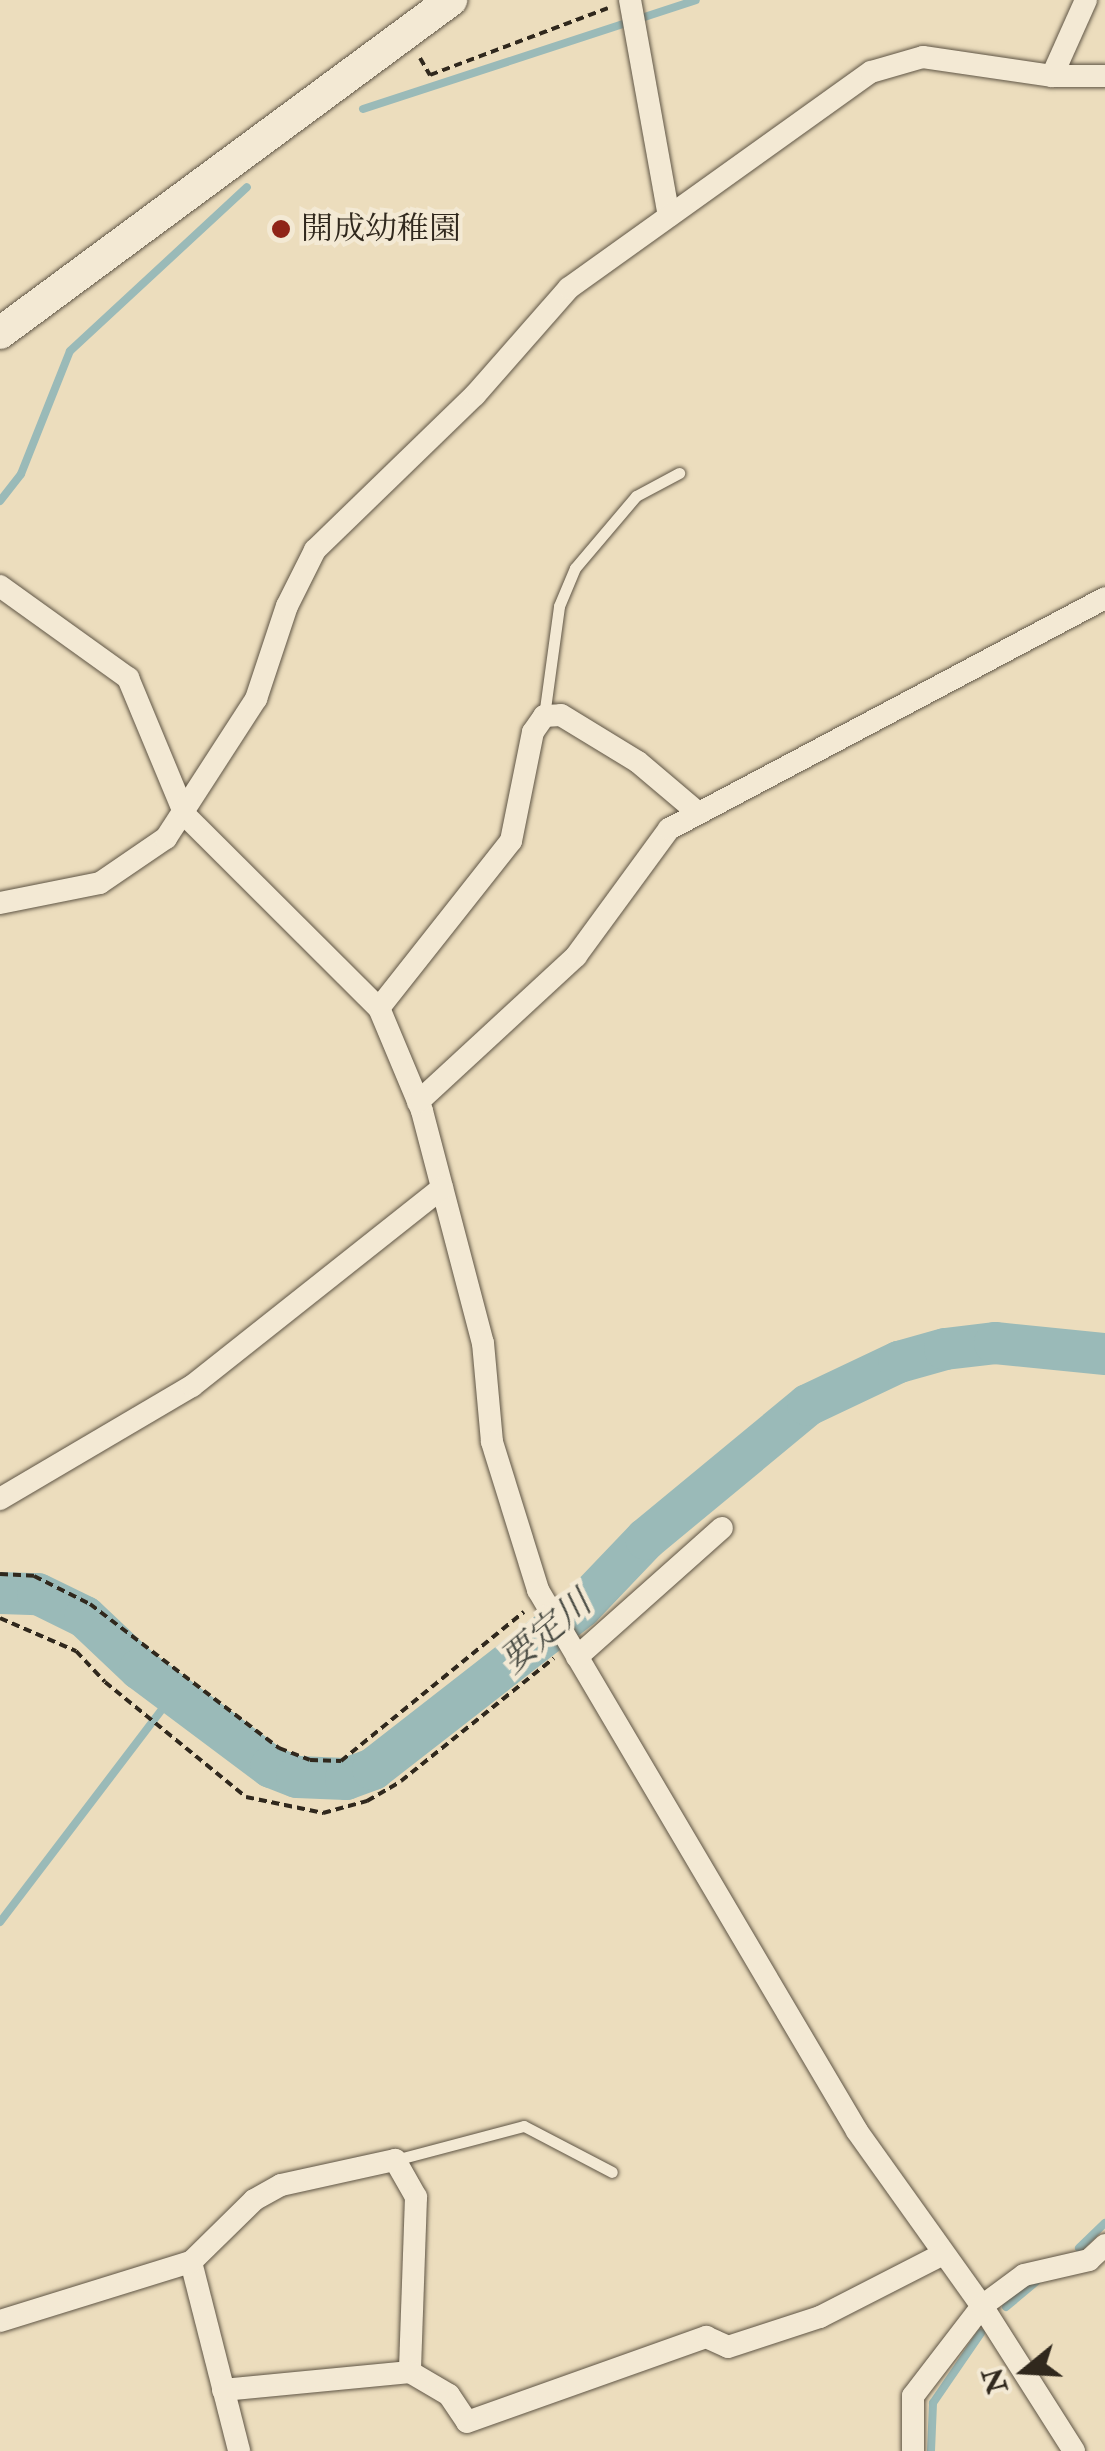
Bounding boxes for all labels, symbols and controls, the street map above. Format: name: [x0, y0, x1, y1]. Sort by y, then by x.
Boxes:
place label: 開成幼稚園: [301, 210, 461, 248]
marker: 開成幼稚園: [270, 218, 292, 240]
water label: 要定川: [492, 1582, 600, 1682]
north arrow: [975, 2321, 1075, 2421]
text: N: [975, 2363, 1017, 2398]

